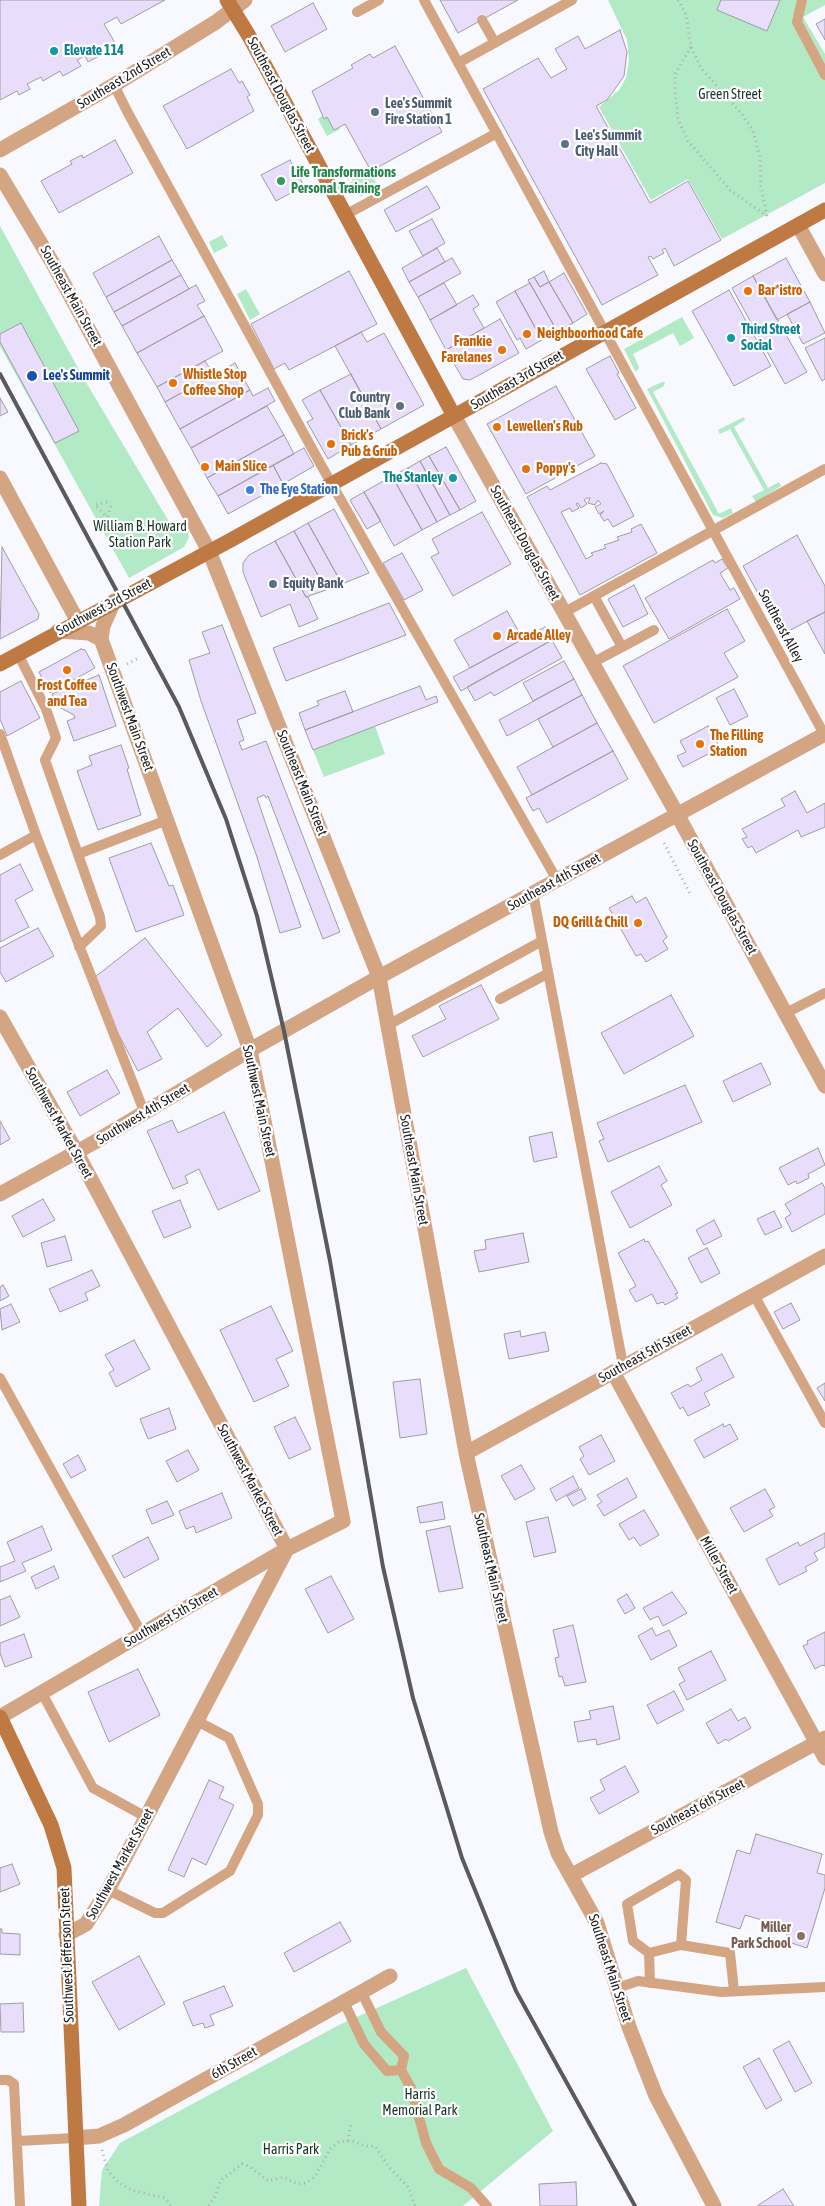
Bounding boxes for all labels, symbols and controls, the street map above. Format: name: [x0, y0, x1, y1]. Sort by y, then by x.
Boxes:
street label: Southeast Douglas Street: [243, 34, 319, 156]
place label: Elevate 114: [64, 43, 124, 59]
street label: Southeast 2nd Street: [74, 43, 174, 113]
marker: Elevate 114: [48, 45, 60, 57]
park label: Green Street: [698, 87, 762, 103]
place label: Lee's Summit Fire Station 1: [385, 96, 452, 128]
marker: Lee's Summit Fire Station 1: [369, 106, 381, 118]
place label: Lee's Summit City Hall: [575, 128, 642, 160]
marker: Lee's Summit City Hall: [559, 138, 571, 150]
place label: Life Transformations Personal Training: [291, 165, 396, 198]
marker: Life Transformations Personal Training: [275, 175, 287, 187]
street label: Southeast Main Street: [36, 243, 106, 349]
place label: Bar*istro: [758, 283, 802, 299]
marker: Bar*istro: [742, 285, 754, 297]
place label: Third Street Social: [741, 322, 800, 354]
place label: Neighboorhood Cafe: [537, 326, 643, 342]
marker: Neighboorhood Cafe: [521, 328, 533, 340]
marker: Third Street Social: [725, 332, 737, 344]
place label: Frankie Farelanes: [441, 334, 492, 367]
marker: Frankie Farelanes: [496, 344, 508, 356]
street label: Southeast 3rd Street: [468, 347, 566, 413]
place label: Whistle Stop Coffee Shop: [183, 367, 247, 400]
place label: Lee's Summit: [43, 368, 110, 384]
marker: Lee's Summit: [25, 369, 39, 383]
marker: Whistle Stop Coffee Shop: [167, 377, 179, 389]
place label: Country Club Bank: [339, 390, 390, 422]
marker: Country Club Bank: [394, 400, 406, 412]
place label: Lewellen's Rub: [507, 419, 583, 435]
marker: Lewellen's Rub: [491, 421, 503, 433]
place label: Brick's Pub & Grub: [341, 428, 397, 461]
marker: Brick's Pub & Grub: [325, 438, 337, 450]
place label: Main Slice: [215, 459, 267, 475]
marker: Main Slice: [199, 461, 211, 473]
place label: Poppy's: [536, 461, 575, 477]
marker: Poppy's: [520, 463, 532, 475]
place label: The Stanley: [383, 470, 443, 486]
marker: The Stanley: [447, 472, 459, 484]
place label: The Eye Station: [260, 482, 338, 498]
street label: Southeast Douglas Street: [486, 483, 564, 603]
marker: The Eye Station: [244, 484, 256, 496]
park label: William B. Howard Station Park: [93, 519, 187, 552]
street label: Southwest 3rd Street: [53, 575, 155, 639]
place label: Equity Bank: [283, 576, 343, 592]
marker: Equity Bank: [267, 578, 279, 590]
street label: Southeast Alley: [755, 587, 807, 665]
place label: Arcade Alley: [507, 628, 571, 644]
marker: Arcade Alley: [491, 630, 503, 642]
street label: Southwest Main Street: [103, 661, 157, 773]
marker: Frost Coffee and Tea: [61, 664, 73, 676]
place label: Frost Coffee and Tea: [37, 678, 97, 710]
street label: Southeast Main Street: [273, 728, 331, 838]
place label: The Filling Station: [710, 728, 763, 760]
marker: The Filling Station: [694, 738, 706, 750]
street label: Southeast Douglas Street: [683, 837, 761, 957]
street label: Southeast 4th Street: [505, 849, 603, 915]
place label: DQ Grill & Chill: [553, 915, 628, 931]
marker: DQ Grill & Chill: [632, 917, 644, 929]
street label: Southwest Main Street: [239, 1043, 279, 1159]
street label: Southwest Market Street: [21, 1065, 97, 1181]
street label: Southwest 4th Street: [93, 1080, 193, 1148]
street label: Southeast Main Street: [396, 1113, 432, 1227]
street label: Southeast 5th Street: [596, 1321, 694, 1387]
street label: Southwest Market Street: [213, 1421, 287, 1539]
street label: Southeast Main Street: [470, 1511, 512, 1625]
street label: Miller Street: [696, 1533, 742, 1597]
street label: Southwest 5th Street: [121, 1583, 221, 1651]
street label: Southeast 6th Street: [648, 1775, 748, 1839]
street label: Southwest Market Street: [82, 1806, 158, 1922]
street label: Southwest Jefferson Street: [56, 1887, 78, 2023]
street label: Southeast Main Street: [585, 1912, 635, 2024]
place label: Miller Park School: [731, 1920, 791, 1952]
marker: Miller Park School: [795, 1930, 807, 1942]
street label: 6th Street: [208, 2043, 260, 2083]
park label: Harris Memorial Park: [382, 2087, 458, 2120]
park label: Harris Park: [263, 2142, 319, 2158]

